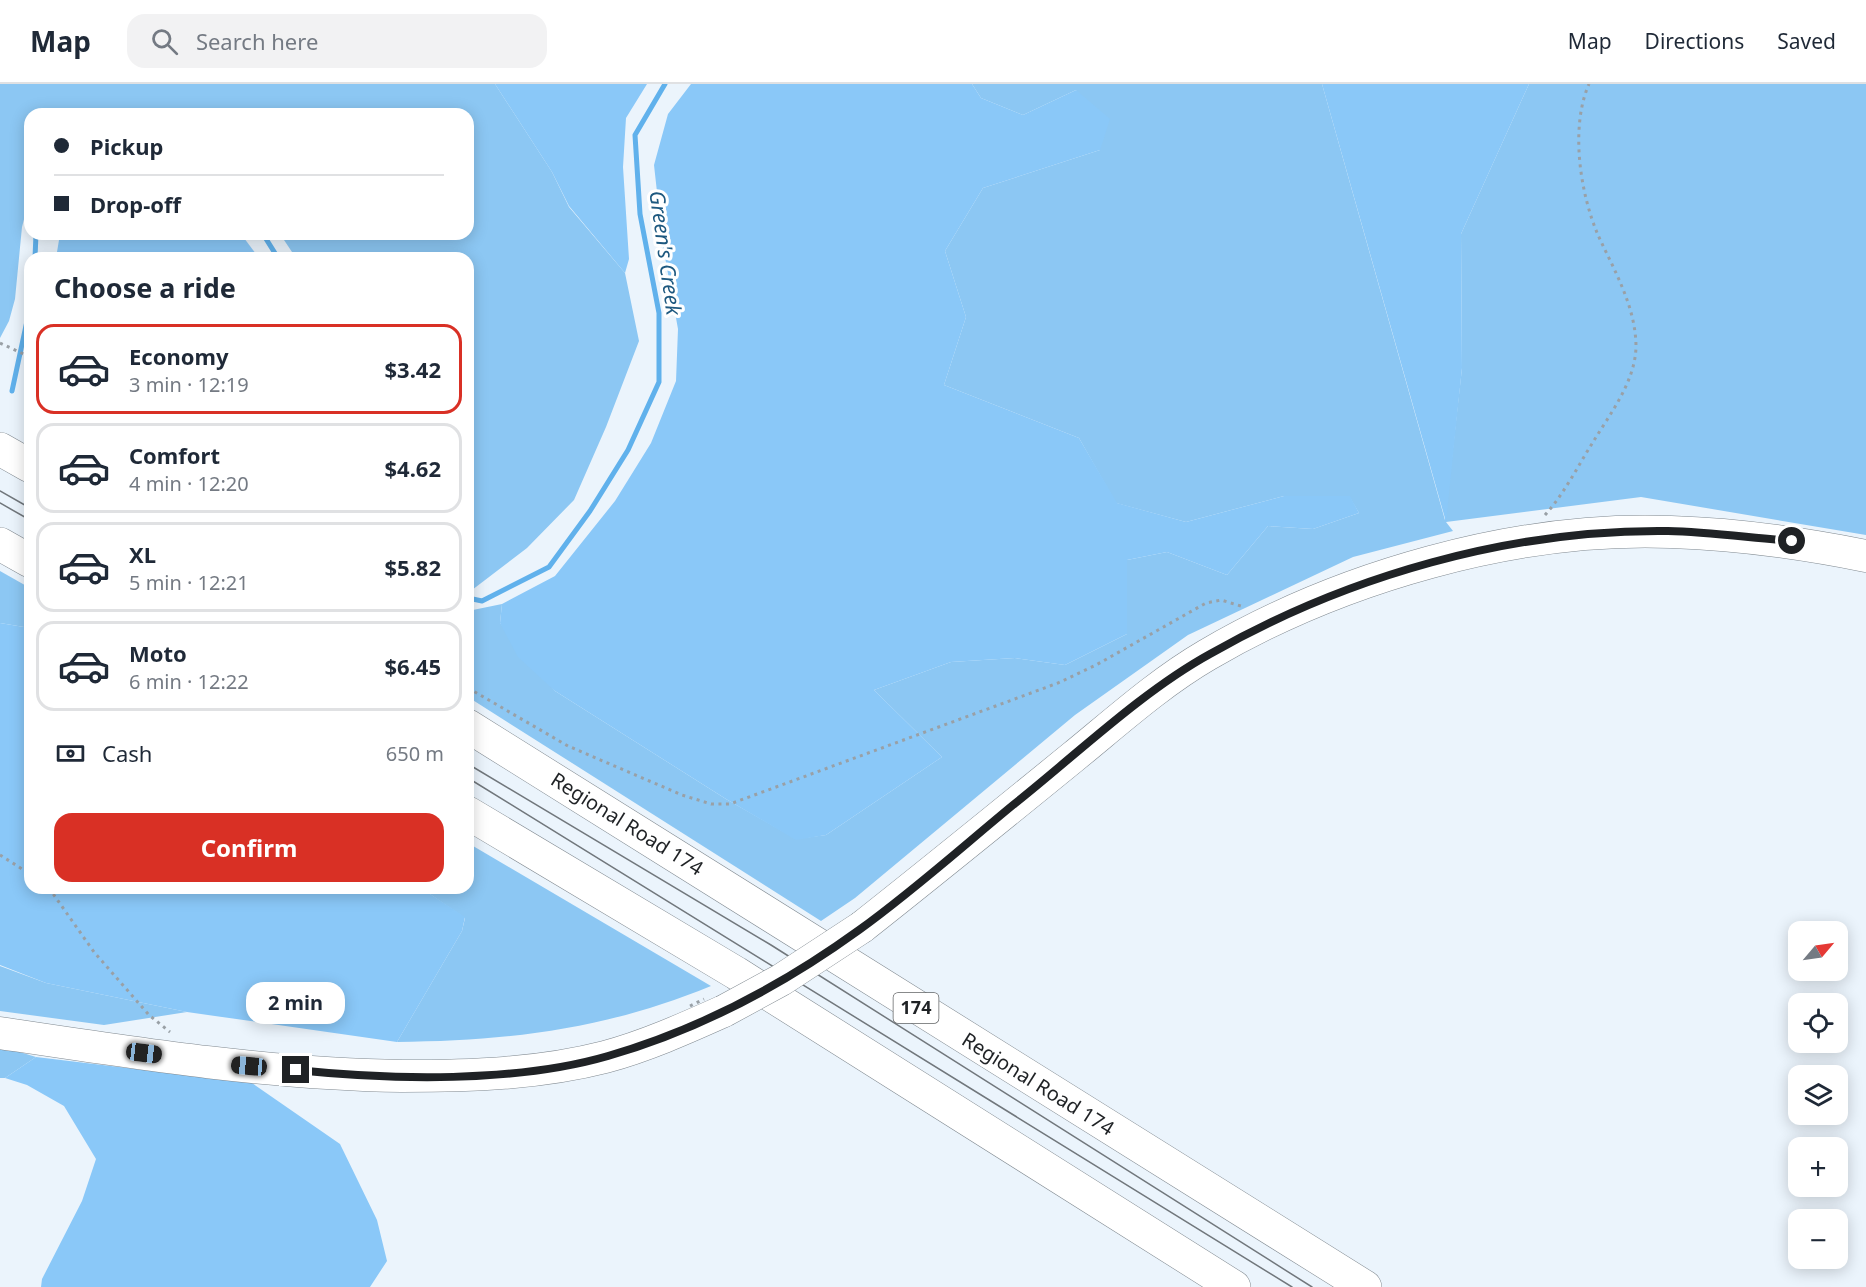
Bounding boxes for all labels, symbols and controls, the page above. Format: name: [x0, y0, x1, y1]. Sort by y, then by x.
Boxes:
search box: [127, 14, 547, 68]
text: Map: [30, 22, 91, 60]
icon: search: [148, 25, 181, 58]
text: Search here: [196, 26, 318, 56]
text: Map: [1568, 27, 1612, 55]
text: Directions: [1645, 27, 1744, 55]
text: Saved: [1777, 27, 1836, 55]
text: Pickup: [90, 131, 163, 161]
text: Drop-off: [90, 189, 181, 219]
water label: Green's Creek: [643, 189, 689, 319]
text: Choose a ride: [54, 269, 236, 306]
text: Economy: [129, 341, 228, 371]
icon: car: [57, 342, 111, 396]
text: $3.42: [384, 354, 441, 384]
text: 3 min · 12:19: [129, 371, 249, 398]
text: Comfort: [129, 440, 220, 470]
icon: car: [57, 441, 111, 495]
text: $4.62: [384, 453, 441, 483]
text: 4 min · 12:20: [129, 470, 249, 497]
route start: [1778, 527, 1805, 554]
text: XL: [129, 539, 156, 569]
icon: car: [57, 540, 111, 594]
text: $5.82: [384, 552, 441, 582]
text: 5 min · 12:21: [129, 569, 249, 596]
text: Moto: [129, 638, 187, 668]
icon: car: [57, 639, 111, 693]
text: $6.45: [384, 651, 441, 681]
text: 6 min · 12:22: [129, 668, 249, 695]
icon: cash: [54, 737, 87, 770]
text: Cash: [102, 738, 152, 768]
text: 650 m: [386, 740, 444, 767]
street label: Regional Road 174: [546, 766, 709, 882]
button: Confirm: [54, 813, 444, 882]
north arrow: [1788, 921, 1848, 981]
map controls: [1788, 921, 1848, 1269]
callout: 2 min: [246, 983, 346, 1025]
text: 2 min: [268, 989, 323, 1016]
road number: 174: [894, 993, 938, 1023]
button: locate: [1788, 993, 1848, 1053]
street label: Regional Road 174: [957, 1026, 1120, 1142]
car: [125, 1042, 163, 1064]
car: [230, 1055, 268, 1077]
route end: [282, 1056, 309, 1083]
button: layers: [1788, 1065, 1848, 1125]
button: +: [1788, 1137, 1848, 1197]
button: −: [1788, 1209, 1848, 1269]

